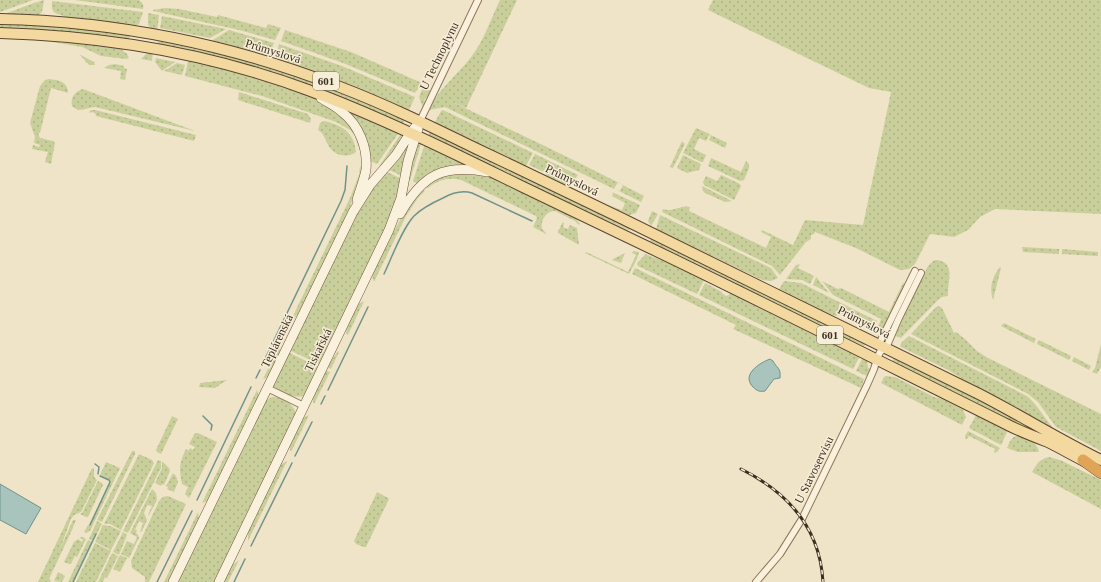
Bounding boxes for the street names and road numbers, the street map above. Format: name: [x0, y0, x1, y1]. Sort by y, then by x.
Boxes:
street label: U Technoplynu: [417, 20, 461, 92]
street label: Průmyslová: [244, 36, 303, 66]
road number: 601: [313, 72, 339, 90]
street label: Průmyslová: [543, 161, 601, 199]
street label: Průmyslová: [835, 303, 893, 342]
street label: Teplárenská: [258, 311, 296, 370]
street label: Tiskařská: [302, 326, 335, 374]
road number: 601: [817, 326, 843, 344]
street label: U Stavoservisu: [792, 434, 836, 506]

